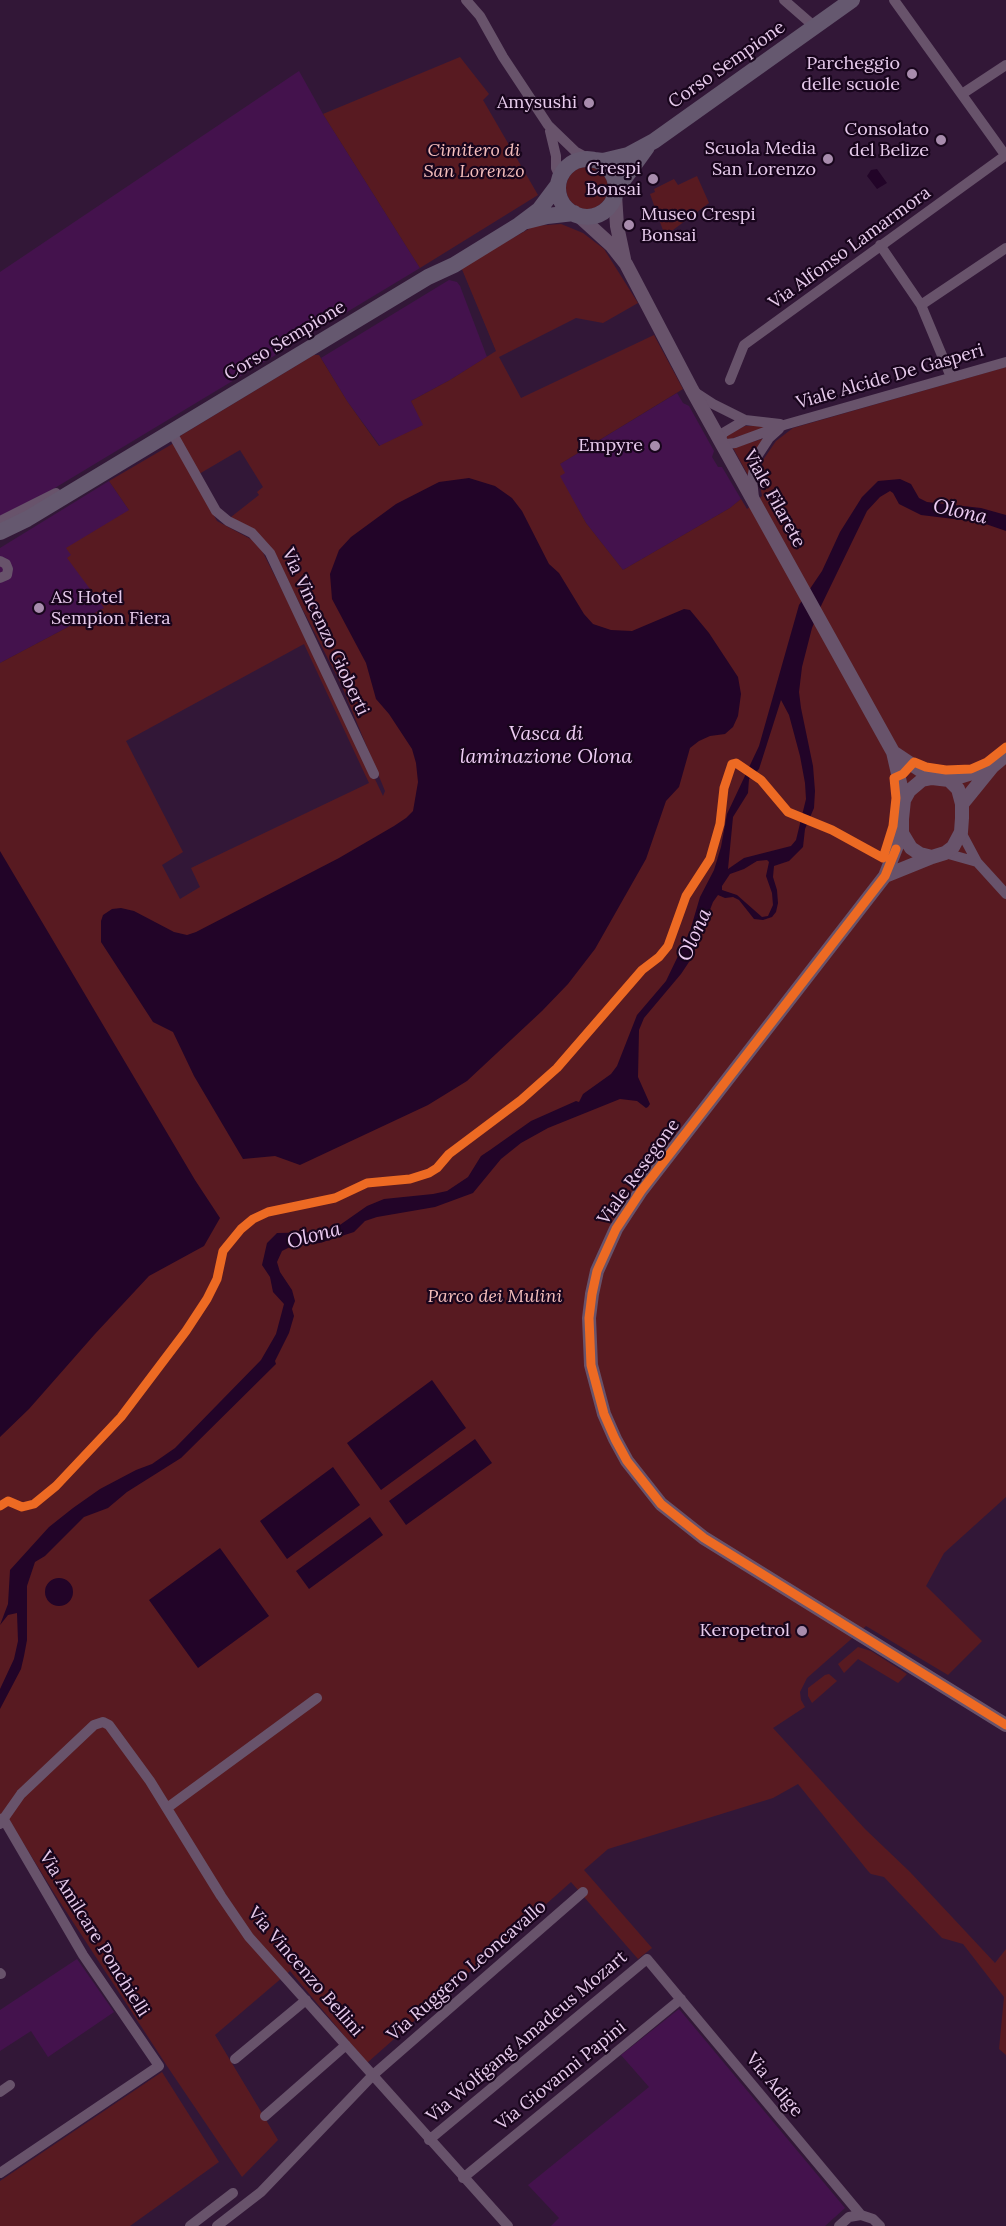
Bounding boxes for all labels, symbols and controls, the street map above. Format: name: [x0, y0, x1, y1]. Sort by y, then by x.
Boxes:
street label: Corso Sempione: [664, 17, 790, 113]
place label: Parcheggio delle scuole: [801, 53, 900, 96]
marker: Parcheggio delle scuole: [905, 67, 919, 81]
place label: Amysushi: [497, 92, 577, 114]
marker: Amysushi: [582, 96, 596, 110]
place label: Consolato del Belize: [845, 119, 929, 162]
marker: Consolato del Belize: [934, 133, 948, 147]
place label: Scuola Media San Lorenzo: [705, 138, 816, 180]
park label: Cimitero di San Lorenzo: [423, 140, 525, 182]
marker: Scuola Media San Lorenzo: [821, 152, 835, 166]
place label: Crespi Bonsai: [586, 158, 641, 201]
marker: Crespi Bonsai: [646, 172, 660, 186]
street label: Via Alfonso Lamarmora: [765, 182, 935, 314]
place label: Museo Crespi Bonsai: [641, 204, 756, 246]
marker: Museo Crespi Bonsai: [622, 218, 636, 232]
street label: Corso Sempione: [220, 296, 350, 386]
street label: Viale Alcide De Gasperi: [794, 340, 986, 414]
place label: Empyre: [578, 435, 643, 457]
marker: Empyre: [648, 439, 662, 453]
street label: Viale Filarete: [738, 446, 810, 552]
water label: Olona: [930, 494, 990, 530]
street label: Via Vincenzo Gioberti: [277, 545, 373, 719]
place label: AS Hotel Sempion Fiera: [51, 587, 171, 630]
marker: AS Hotel Sempion Fiera: [32, 601, 46, 615]
water label: Vasca di laminazione Olona: [460, 722, 632, 769]
water label: Olona: [673, 905, 717, 965]
street label: Viale Resegone: [593, 1115, 685, 1229]
water label: Olona: [284, 1217, 344, 1255]
park label: Parco dei Mulini: [428, 1286, 562, 1308]
place label: Keropetrol: [700, 1620, 790, 1642]
marker: Keropetrol: [795, 1624, 809, 1638]
street label: Via Amilcare Ponchielli: [34, 1847, 154, 2021]
street label: Via Ruggero Leoncavallo: [383, 1896, 551, 2046]
street label: Via Vincenzo Bellini: [243, 1903, 367, 2041]
street label: Via Wolfgang Amadeus Mozart: [422, 1947, 632, 2127]
street label: Via Giovanni Papini: [491, 2017, 631, 2135]
street label: Via Adige: [741, 2048, 807, 2122]

